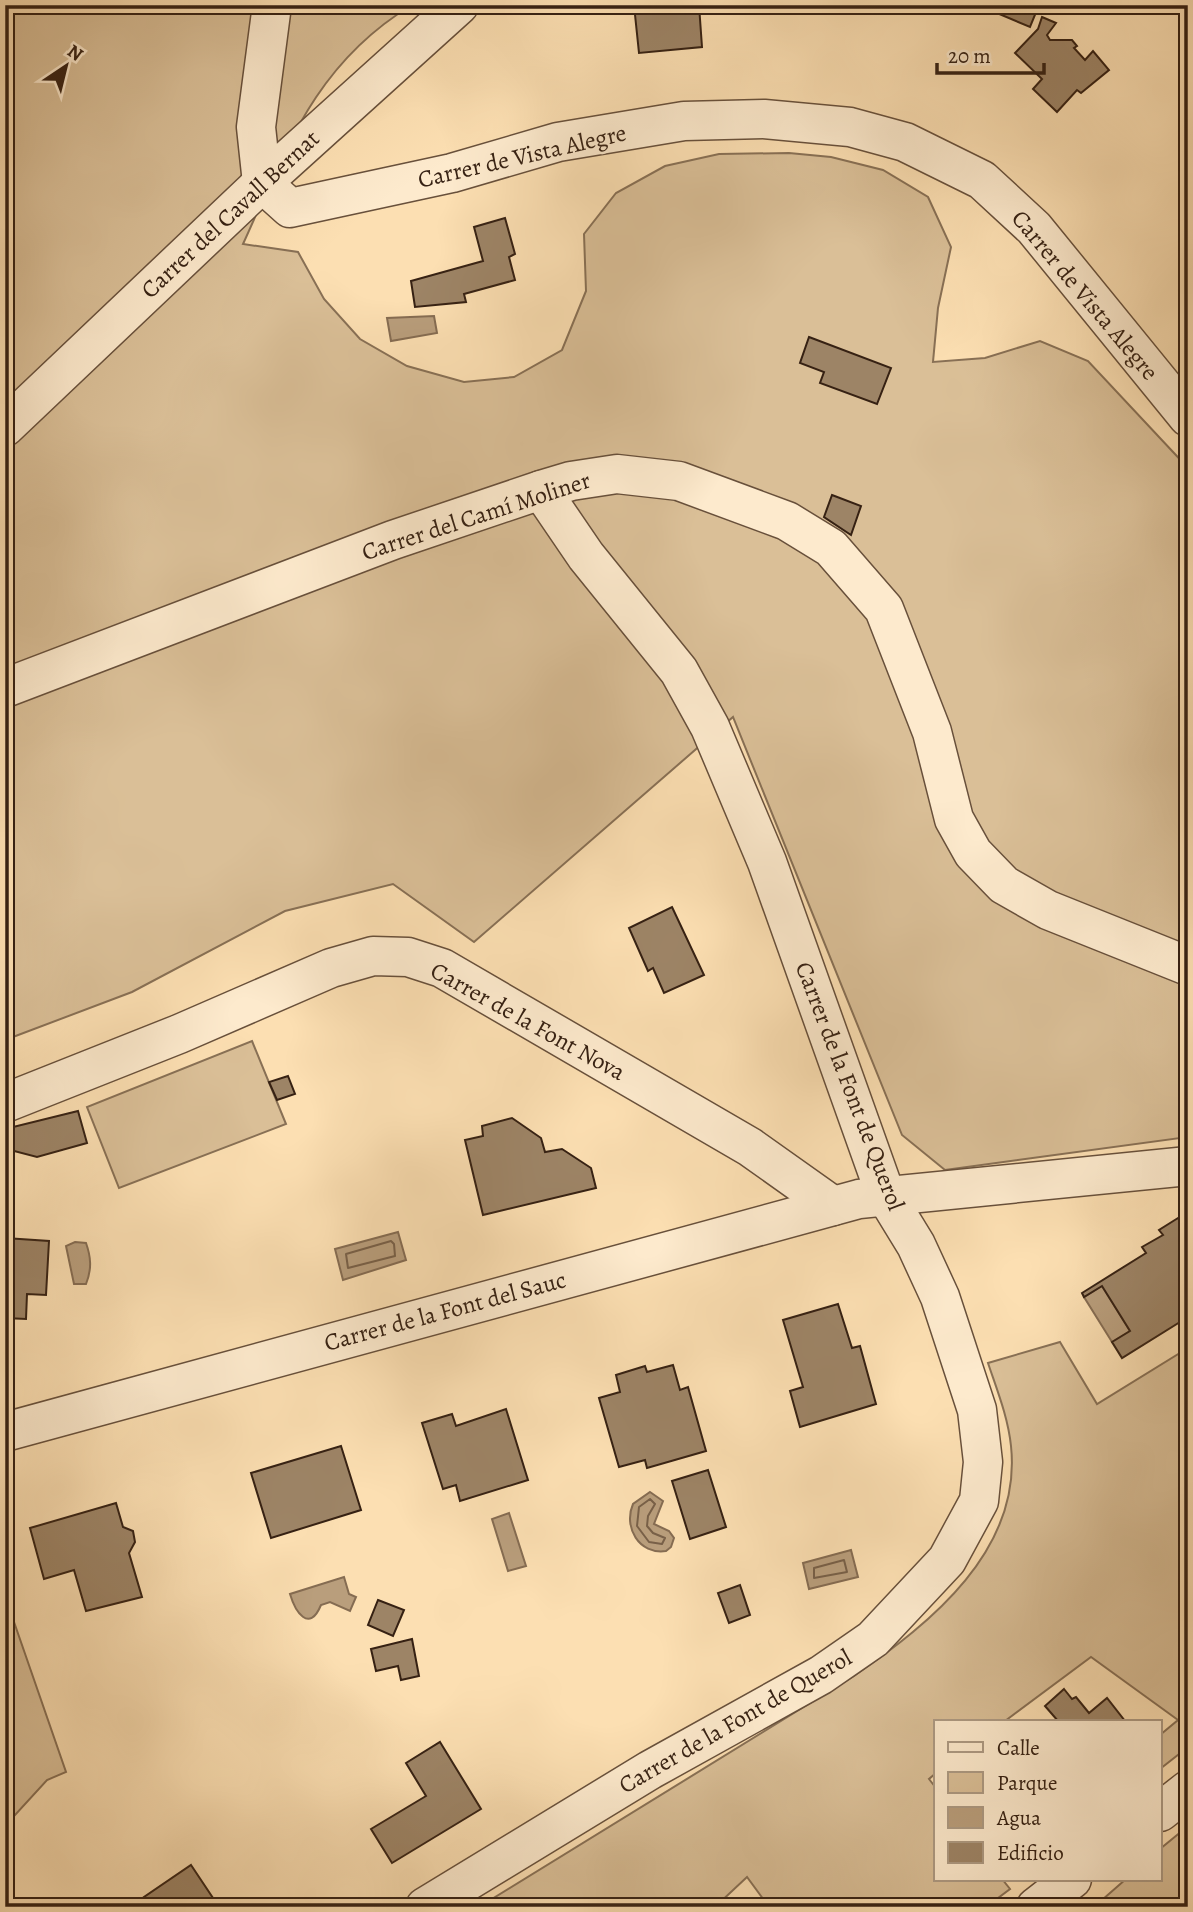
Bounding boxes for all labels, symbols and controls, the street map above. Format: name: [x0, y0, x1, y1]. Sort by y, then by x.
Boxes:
north arrow: [32, 32, 102, 102]
scale bar: [937, 32, 1044, 76]
text: N: [62, 38, 88, 68]
text: 20 m: [948, 42, 991, 70]
street label: Carrer de Vista Alegre: [415, 116, 629, 196]
street label: Carrer del Cavall Bernat: [134, 123, 326, 305]
street label: Carrer de Vista Alegre: [1004, 203, 1166, 387]
street label: Carrer del Camí Moliner: [358, 464, 594, 568]
street label: Carrer de la Font Nova: [425, 954, 632, 1088]
street label: Carrer de la Font de Querol: [788, 957, 912, 1215]
street label: Carrer de la Font del Sauc: [321, 1263, 569, 1359]
street label: Carrer de la Font de Querol: [613, 1641, 857, 1801]
legend: [934, 1720, 1162, 1881]
text: Calle: [997, 1734, 1040, 1762]
text: Parque: [997, 1769, 1057, 1797]
text: Agua: [996, 1804, 1041, 1832]
text: Edificio: [997, 1839, 1064, 1867]

